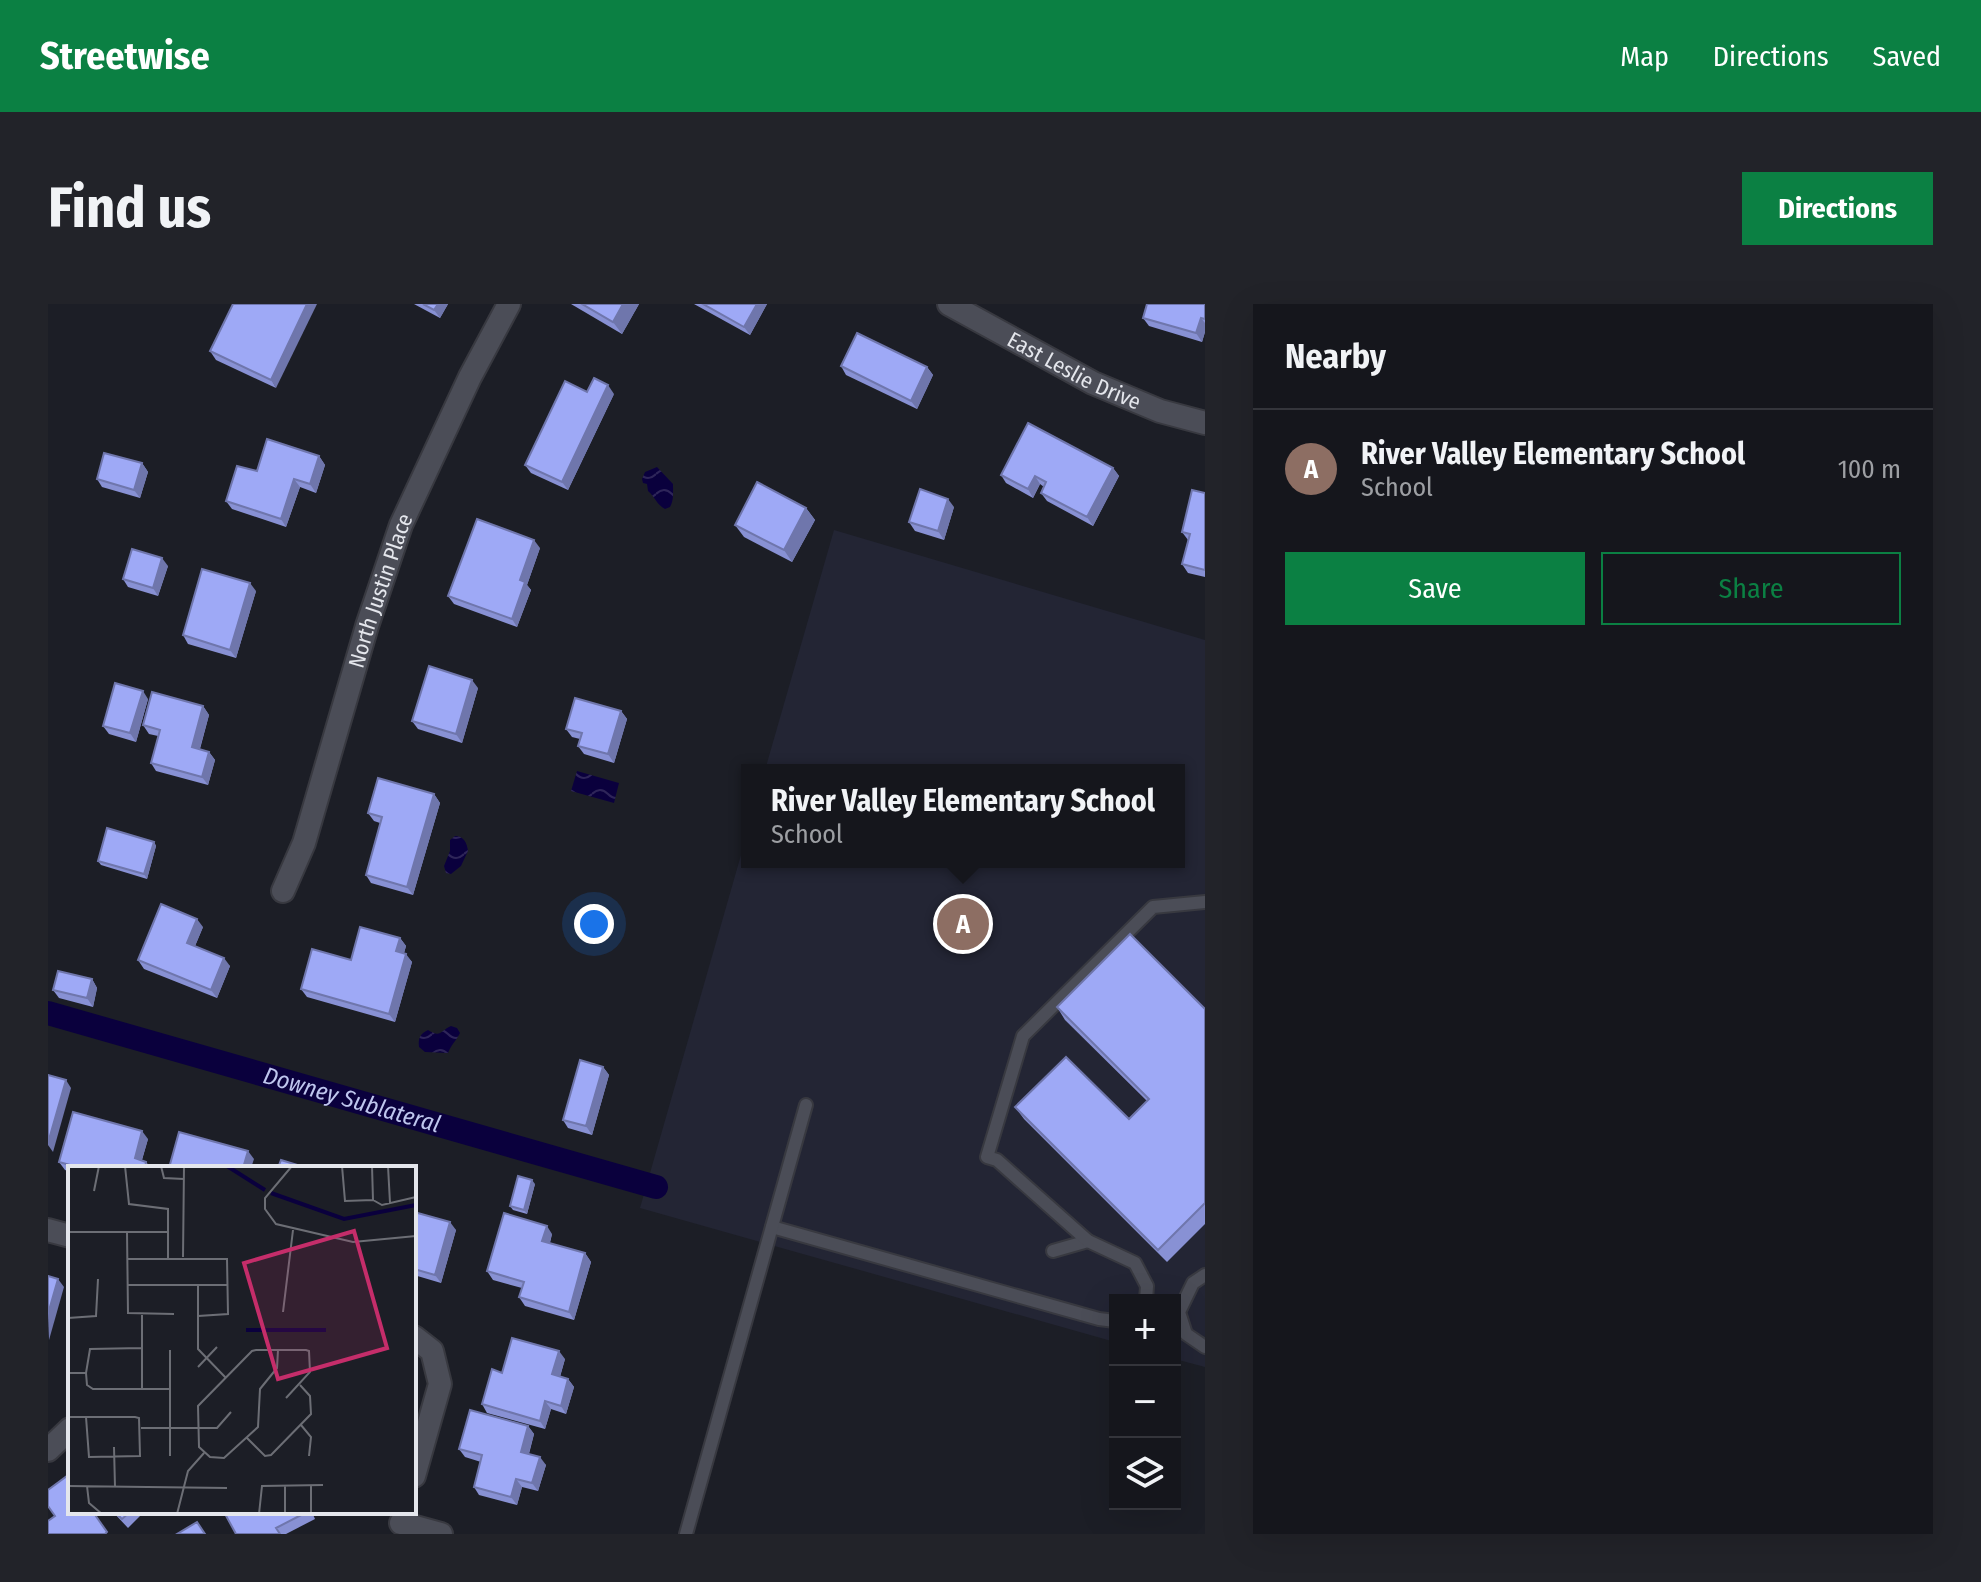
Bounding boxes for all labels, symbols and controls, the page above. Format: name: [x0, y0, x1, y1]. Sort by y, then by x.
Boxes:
text: Streetwise: [40, 33, 210, 79]
text: Map: [1620, 40, 1669, 73]
text: Directions: [1713, 40, 1829, 73]
text: Saved: [1873, 40, 1941, 73]
button: Directions: [1742, 172, 1933, 245]
text: Find us: [48, 175, 211, 242]
street label: East Leslie Drive: [1003, 326, 1145, 415]
text: Nearby: [1285, 336, 1386, 377]
text: River Valley Elementary School: [1361, 436, 1745, 472]
text: A: [1304, 454, 1318, 485]
text: 100 m: [1838, 454, 1901, 485]
text: School: [1361, 472, 1433, 503]
street label: North Justin Place: [343, 509, 419, 671]
button: Save: [1285, 552, 1585, 625]
button: Share: [1601, 552, 1901, 625]
popup: [741, 764, 1185, 868]
text: River Valley Elementary School: [771, 783, 1155, 819]
text: School: [771, 819, 843, 850]
pin: A: [937, 894, 989, 954]
your location: [574, 904, 614, 944]
water label: Downey Sublateral: [260, 1061, 444, 1139]
inset map: [68, 1166, 416, 1514]
map controls: [1109, 1294, 1181, 1510]
button: +: [1109, 1294, 1181, 1366]
button: −: [1109, 1366, 1181, 1438]
button: layers: [1109, 1438, 1181, 1510]

